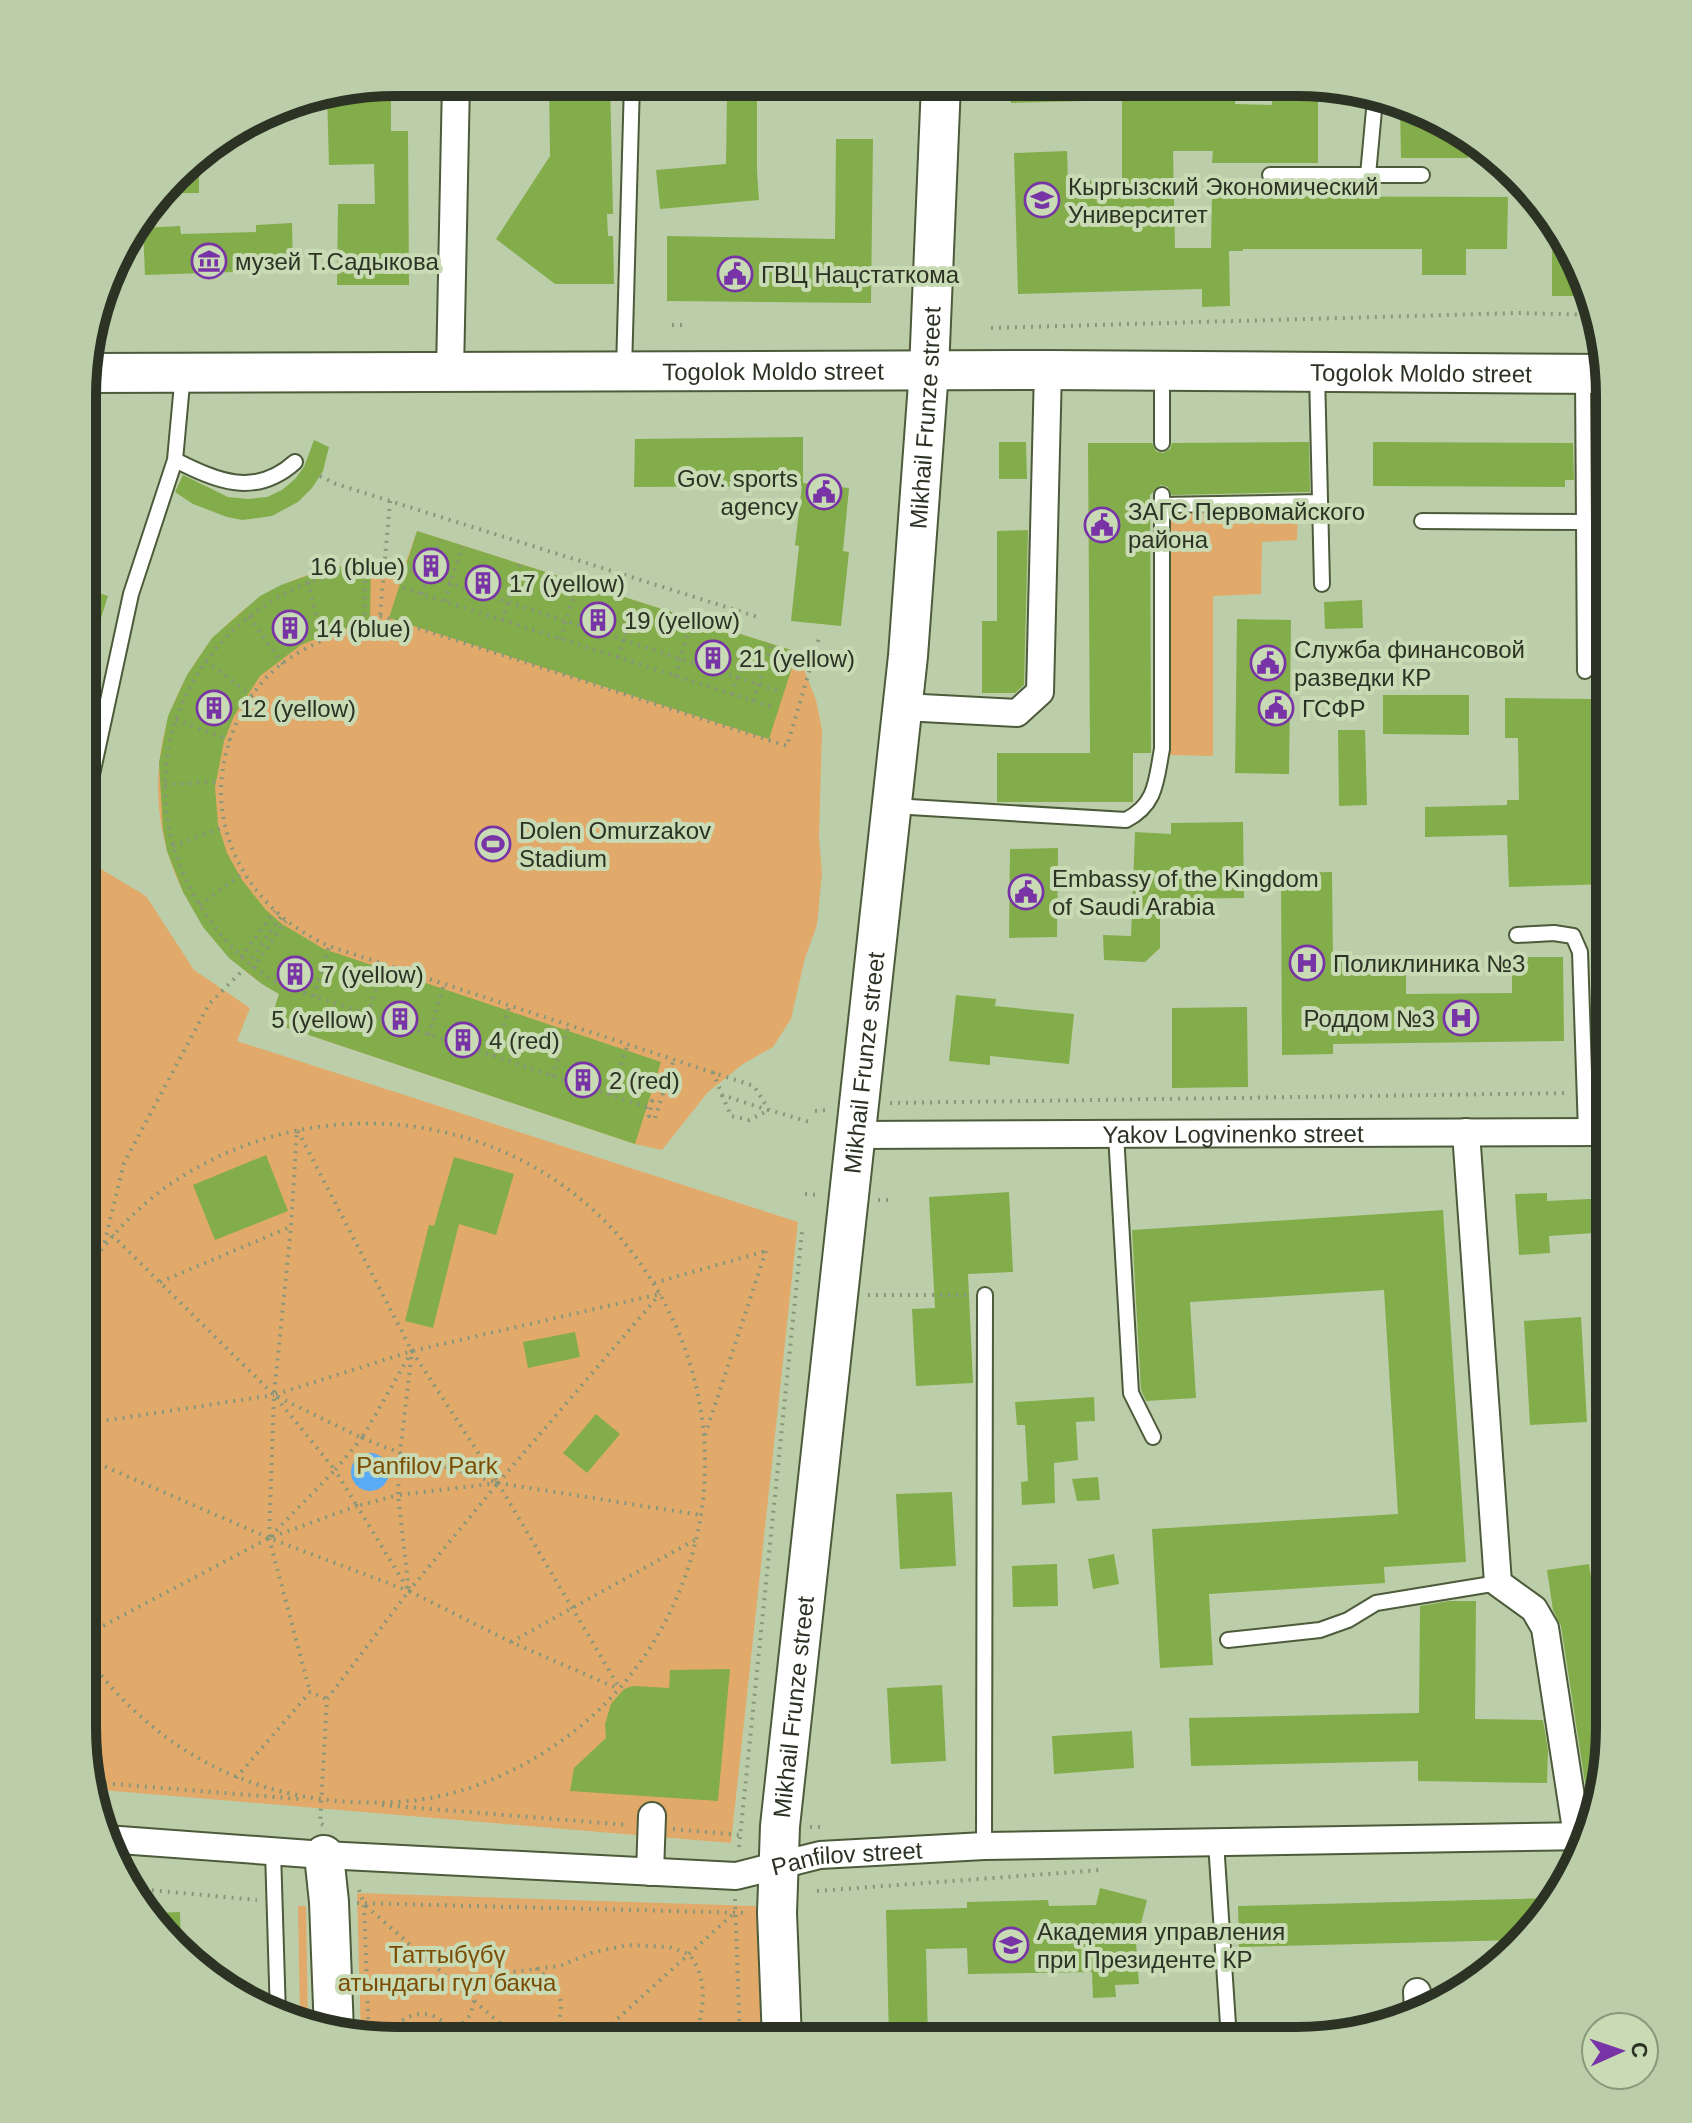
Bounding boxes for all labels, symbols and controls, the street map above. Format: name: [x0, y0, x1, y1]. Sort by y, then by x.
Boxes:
place label: Кыргызский Экономический Университет: [1068, 173, 1378, 228]
school or university icon: Кыргызский Экономический Университет: [1023, 181, 1061, 219]
museum icon: музей Т.Садыкова: [190, 242, 228, 280]
place label: музей Т.Садыкова: [235, 248, 439, 275]
public building icon: ГВЦ Нацстаткома: [716, 255, 754, 293]
place label: ГВЦ Нацстаткома: [761, 261, 960, 288]
street label: Mikhail Frunze street: [904, 306, 945, 530]
street label: Togolok Moldo street: [662, 357, 884, 385]
street label: Togolok Moldo street: [1310, 358, 1532, 387]
place label: Gov. sports agency: [677, 465, 798, 520]
public building icon: Gov. sports agency: [805, 473, 843, 511]
place label: ЗАГС Первомайского района: [1128, 498, 1365, 553]
public building icon: ЗАГС Первомайского района: [1083, 506, 1121, 544]
building icon: 16 (blue): [412, 547, 450, 585]
place label: 16 (blue): [310, 553, 405, 580]
building icon: 17 (yellow): [464, 564, 502, 602]
place label: 17 (yellow): [509, 570, 625, 597]
building icon: 19 (yellow): [579, 601, 617, 639]
place label: 19 (yellow): [624, 607, 740, 634]
building icon: 14 (blue): [271, 609, 309, 647]
place label: 14 (blue): [316, 615, 411, 642]
place label: Служба финансовой разведки КР: [1294, 636, 1525, 691]
building icon: 21 (yellow): [694, 639, 732, 677]
public building icon: Служба финансовой разведки КР: [1249, 644, 1287, 682]
place label: 21 (yellow): [739, 645, 855, 672]
building icon: 12 (yellow): [195, 689, 233, 727]
public building icon: ГСФР: [1257, 689, 1295, 727]
place label: 12 (yellow): [240, 695, 356, 722]
place label: ГСФР: [1302, 695, 1366, 722]
place label: Dolen Omurzakov Stadium: [519, 817, 711, 872]
sports icon: Dolen Omurzakov Stadium: [474, 825, 512, 863]
place label: Embassy of the Kingdom of Saudi Arabia: [1052, 865, 1319, 920]
public building icon: Embassy of the Kingdom of Saudi Arabia: [1007, 873, 1045, 911]
hospital icon: Поликлиника №3: [1288, 944, 1326, 982]
street label: Mikhail Frunze street: [838, 950, 889, 1175]
place label: Поликлиника №3: [1333, 950, 1525, 977]
building icon: 7 (yellow): [276, 955, 314, 993]
place label: 7 (yellow): [321, 961, 424, 988]
hospital icon: Роддом №3: [1442, 999, 1480, 1037]
building icon: 5 (yellow): [381, 1000, 419, 1038]
place label: Роддом №3: [1304, 1005, 1435, 1032]
place label: 5 (yellow): [271, 1006, 374, 1033]
building icon: 4 (red): [444, 1021, 482, 1059]
place label: 4 (red): [489, 1027, 560, 1054]
building icon: 2 (red): [564, 1061, 602, 1099]
place label: 2 (red): [609, 1067, 680, 1094]
street label: Yakov Logvinenko street: [1102, 1119, 1364, 1148]
park label: Panfilov Park: [356, 1452, 499, 1479]
street label: Mikhail Frunze street: [767, 1594, 819, 1819]
street label: Panfilov street: [768, 1836, 923, 1880]
place label: Академия управления при Президенте КР: [1037, 1918, 1285, 1973]
school or university icon: Академия управления при Президенте КР: [992, 1926, 1030, 1964]
park label: Таттыбүбү атындагы гүл бакча: [338, 1941, 557, 1996]
north arrow: [1580, 2011, 1660, 2091]
text: С: [1627, 2041, 1652, 2059]

